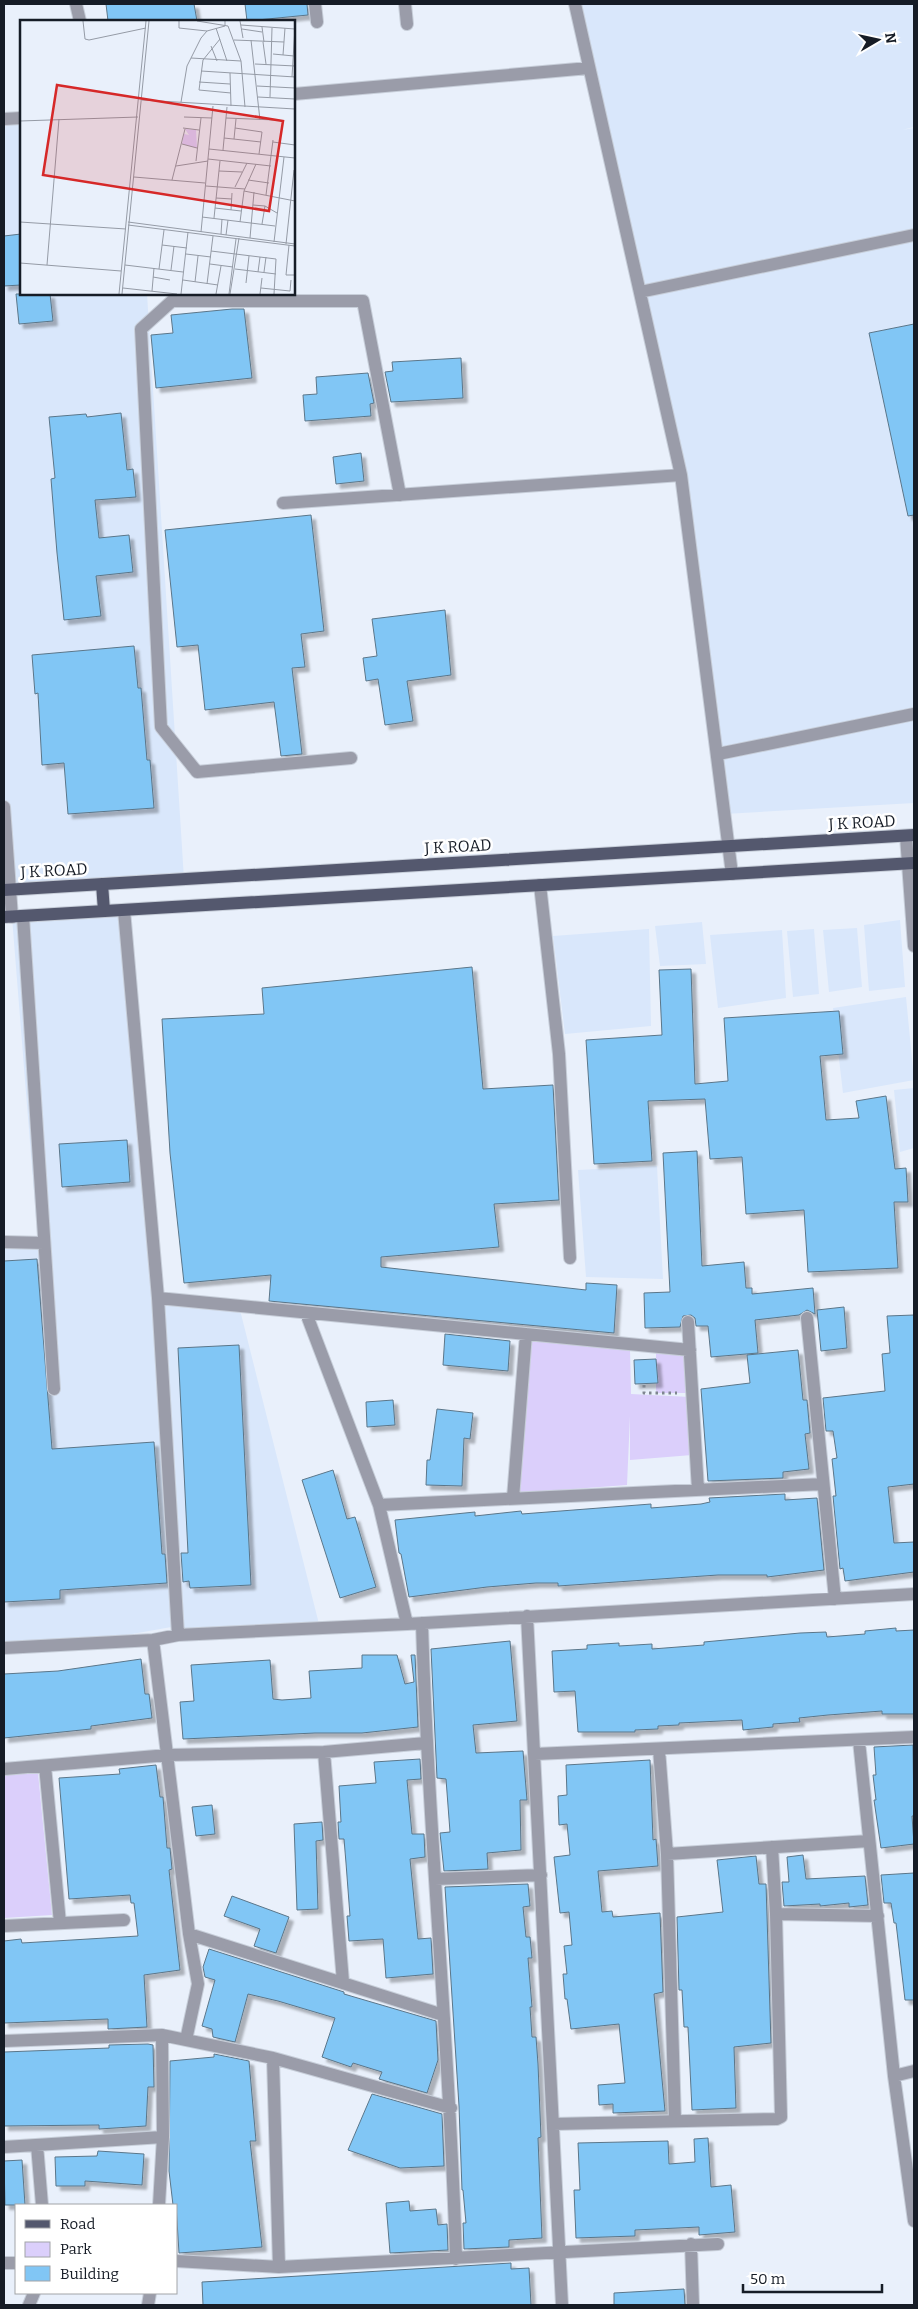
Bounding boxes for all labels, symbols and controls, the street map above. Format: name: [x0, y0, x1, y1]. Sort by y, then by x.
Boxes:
north arrow: [853, 15, 903, 65]
inset map: [20, 20, 295, 295]
text: N: [881, 31, 900, 45]
street label: J K ROAD: [827, 811, 896, 834]
street label: J K ROAD: [423, 835, 492, 858]
street label: J K ROAD: [19, 859, 88, 882]
legend: [15, 2204, 178, 2294]
text: Road: [60, 2215, 95, 2233]
text: Park: [60, 2240, 92, 2258]
scale bar: [743, 2262, 882, 2294]
text: Building: [60, 2265, 119, 2283]
text: 50 m: [750, 2270, 786, 2288]

